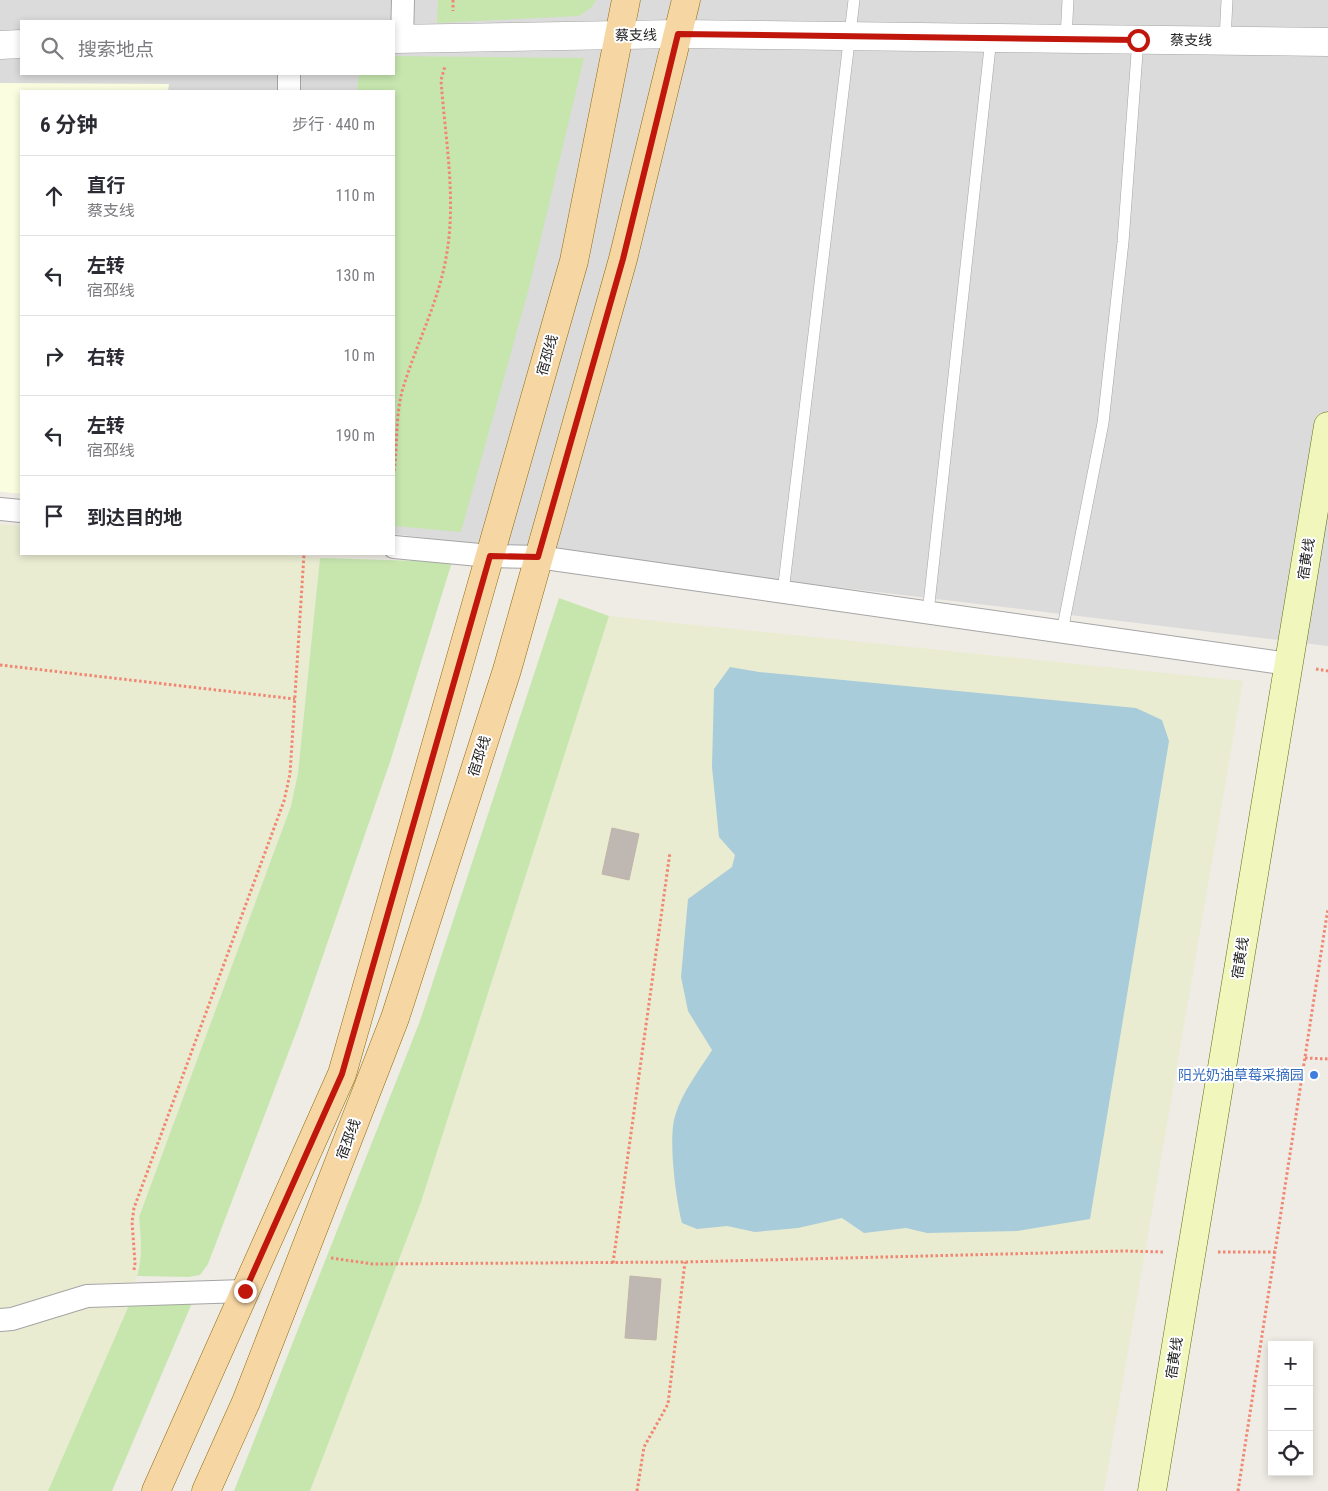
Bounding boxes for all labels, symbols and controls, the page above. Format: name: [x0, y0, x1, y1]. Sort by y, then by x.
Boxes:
search box: [20, 20, 395, 75]
street label: 蔡支线: [615, 27, 657, 43]
route start: [1127, 29, 1150, 52]
street label: 蔡支线: [1170, 32, 1212, 48]
icon: search: [38, 34, 66, 62]
text: 搜索地点: [78, 38, 154, 61]
text: 6 分钟: [40, 113, 97, 137]
text: 步行 · 440 m: [292, 115, 375, 134]
text: 直行: [87, 174, 125, 197]
icon: ahead: [40, 182, 68, 210]
text: 110 m: [336, 186, 375, 205]
text: 蔡支线: [87, 201, 135, 220]
text: 左转: [87, 254, 125, 277]
icon: left: [40, 262, 68, 290]
text: 130 m: [336, 266, 375, 285]
text: 宿邳线: [87, 281, 135, 300]
street label: 宿邳线: [534, 333, 560, 377]
icon: right: [40, 342, 68, 370]
text: 右转: [87, 346, 125, 369]
text: 10 m: [343, 346, 375, 365]
text: 左转: [87, 414, 125, 437]
icon: left: [40, 422, 68, 450]
text: 190 m: [336, 426, 375, 445]
text: 宿邳线: [87, 441, 135, 460]
icon: arrive: [40, 502, 68, 530]
text: 到达目的地: [87, 506, 182, 529]
street label: 宿黄线: [1295, 537, 1317, 581]
street label: 宿邳线: [465, 734, 493, 778]
street label: 宿黄线: [1229, 936, 1251, 980]
place label: 阳光奶油草莓采摘园: [1178, 1067, 1304, 1083]
marker: 阳光奶油草莓采摘园: [1308, 1069, 1320, 1081]
street label: 宿邳线: [333, 1117, 363, 1161]
route end: [234, 1280, 257, 1303]
street label: 宿黄线: [1163, 1336, 1185, 1380]
map controls: [1268, 1341, 1313, 1476]
button: +: [1268, 1341, 1313, 1386]
button: −: [1268, 1386, 1313, 1431]
button: locate: [1268, 1431, 1313, 1476]

